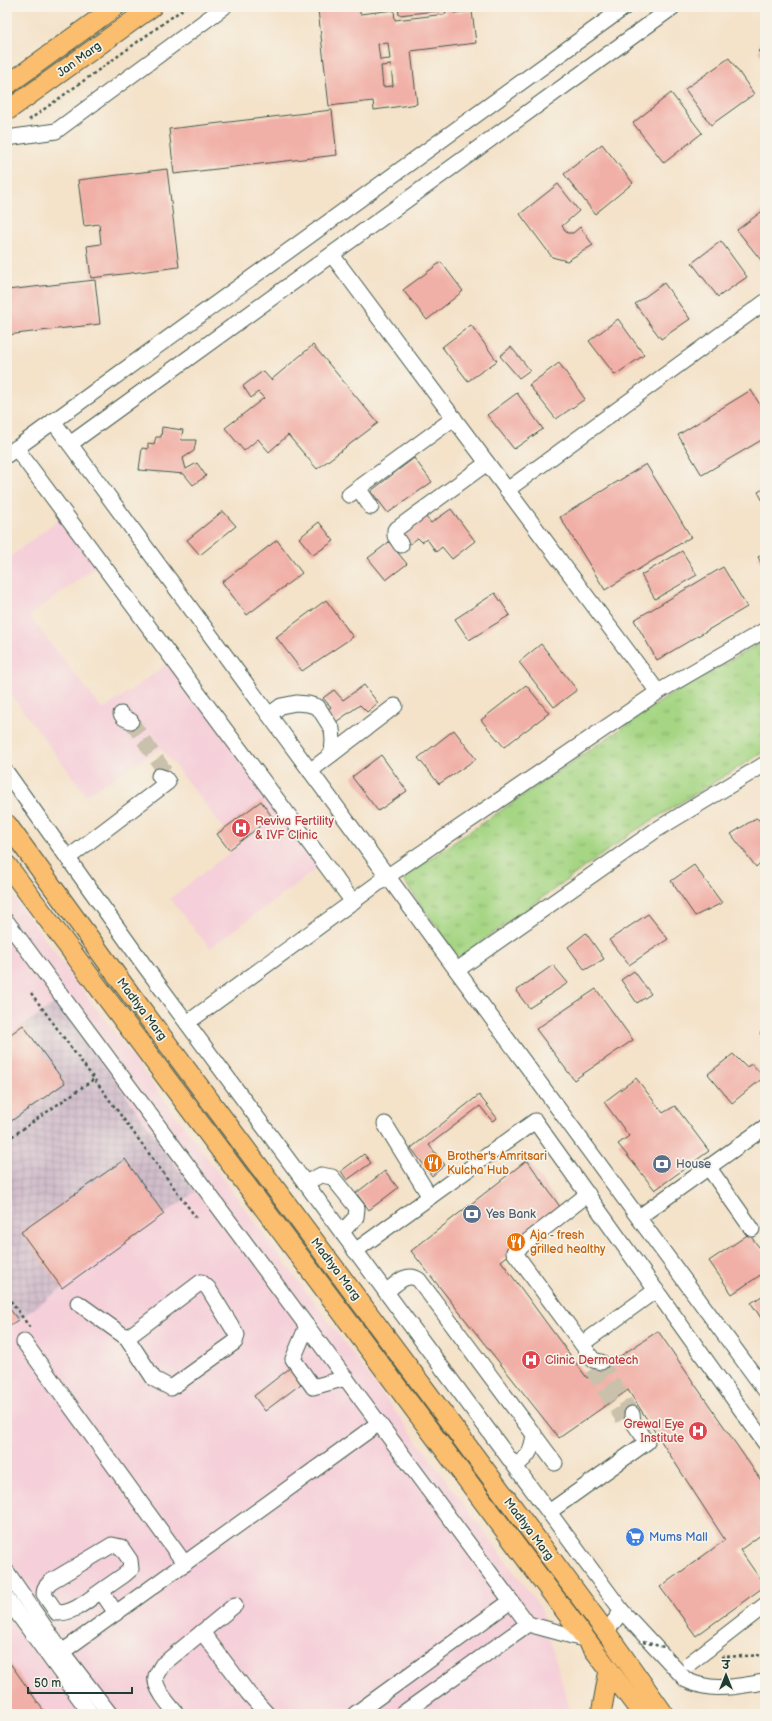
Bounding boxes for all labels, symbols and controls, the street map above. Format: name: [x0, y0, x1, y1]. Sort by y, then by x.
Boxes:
street label: Jan Marg: [54, 38, 104, 80]
place label: Reviva Fertility & IVF Clinic: [255, 814, 334, 843]
hospital icon: Reviva Fertility & IVF Clinic: [230, 817, 252, 839]
street label: Madhya Marg: [113, 975, 170, 1043]
place label: Brother's Amritsari Kulcha Hub: [447, 1149, 547, 1178]
restaurant icon: Brother's Amritsari Kulcha Hub: [422, 1152, 444, 1174]
bank icon: House: [651, 1153, 673, 1175]
place label: House: [676, 1157, 711, 1172]
bank icon: Yes Bank: [461, 1203, 483, 1225]
place label: Yes Bank: [485, 1207, 536, 1222]
place label: Aja - fresh grilled healthy: [530, 1228, 606, 1257]
restaurant icon: Aja - fresh grilled healthy: [505, 1231, 527, 1253]
street label: Madhya Marg: [307, 1235, 364, 1303]
hospital icon: Clinic Dermatech: [520, 1349, 542, 1371]
place label: Clinic Dermatech: [545, 1353, 639, 1368]
place label: Grewal Eye Institute: [623, 1417, 684, 1446]
hospital icon: Grewal Eye Institute: [687, 1420, 709, 1442]
street label: Madhya Marg: [500, 1495, 557, 1563]
supermarket icon: Mums Mall: [624, 1526, 646, 1548]
place label: Mums Mall: [649, 1530, 708, 1545]
north arrow: [706, 1655, 746, 1695]
text: उ: [721, 1659, 731, 1672]
scale bar: [28, 1669, 132, 1695]
text: 50 m: [34, 1676, 61, 1691]

